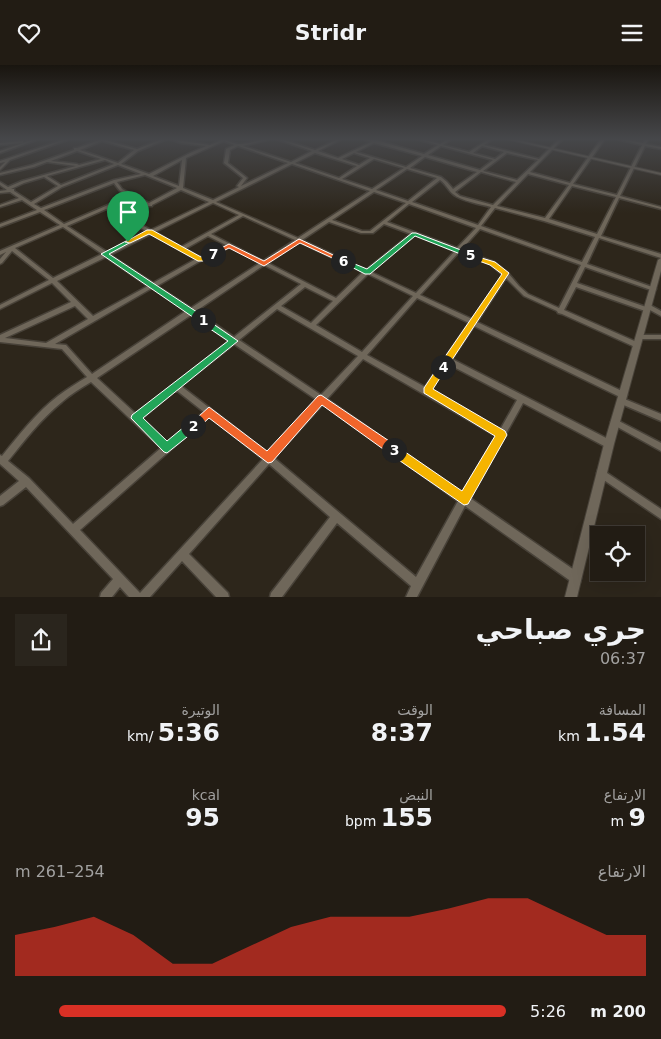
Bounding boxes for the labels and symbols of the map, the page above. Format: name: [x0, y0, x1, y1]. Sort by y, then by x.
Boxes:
pin: [107, 191, 149, 242]
pin: 7: [200, 241, 226, 267]
pin: 5: [458, 243, 482, 267]
pin: 6: [330, 249, 356, 273]
pin: 1: [190, 307, 216, 333]
pin: 4: [430, 355, 456, 379]
pin: 2: [180, 413, 206, 439]
pin: 3: [382, 437, 406, 463]

